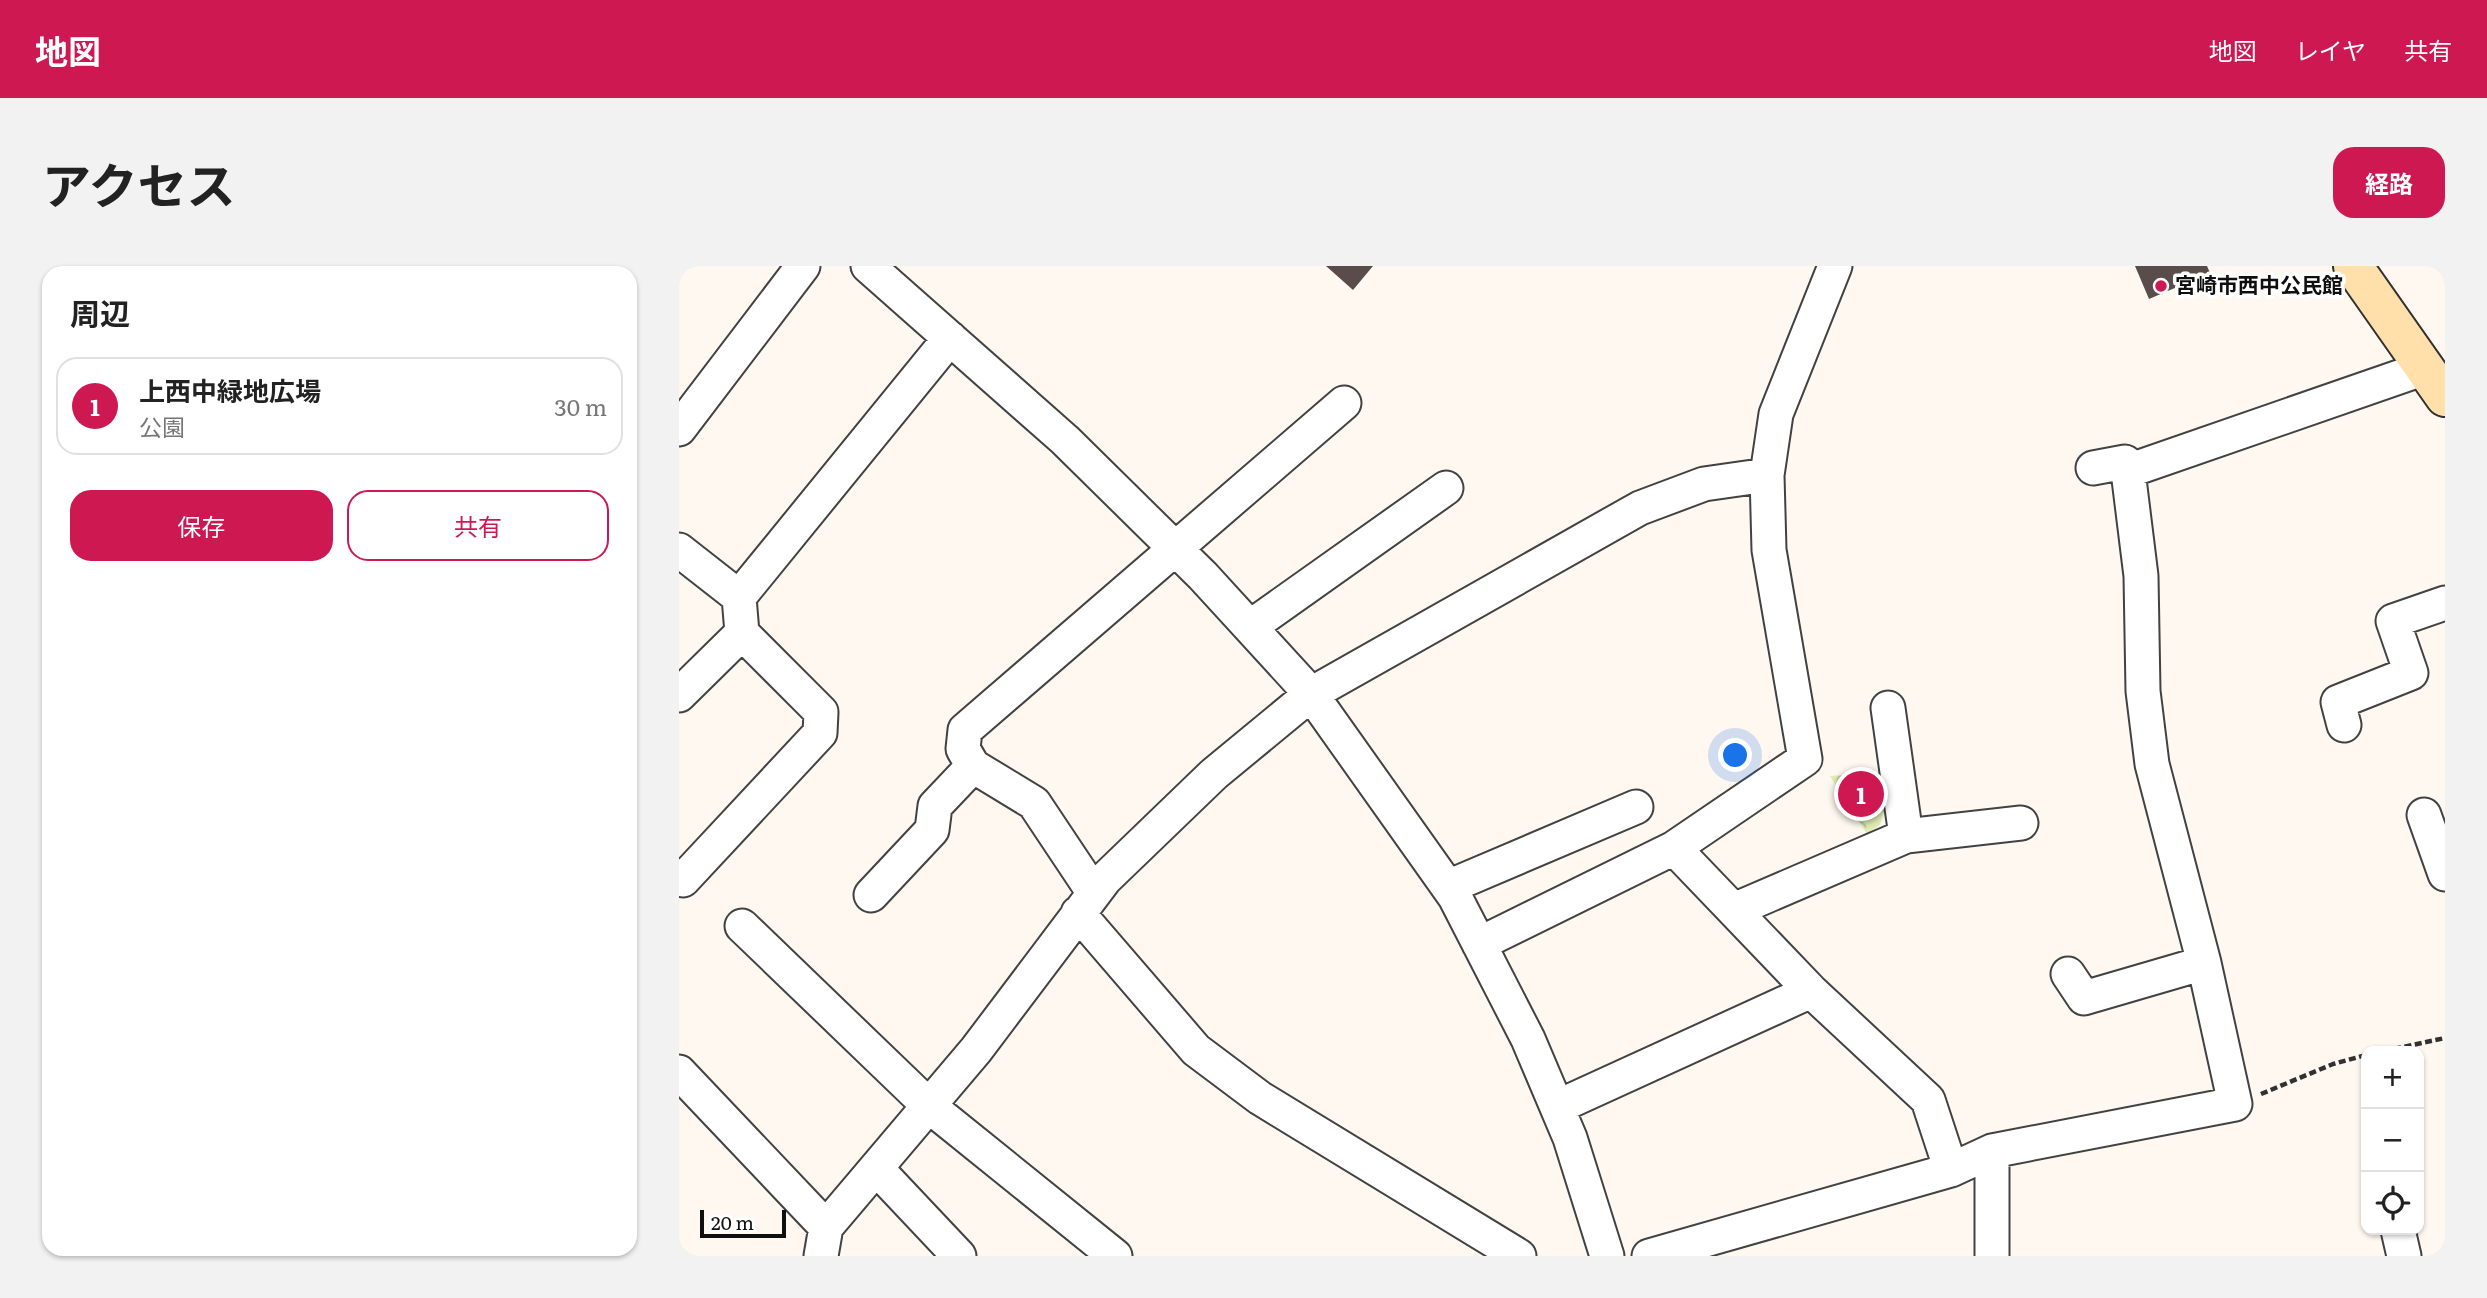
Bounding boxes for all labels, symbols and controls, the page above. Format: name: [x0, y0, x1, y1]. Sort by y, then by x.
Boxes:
text: 地図: [35, 25, 101, 74]
text: 地図: [2209, 32, 2257, 67]
text: レイヤ: [2295, 32, 2366, 67]
text: 共有: [2404, 32, 2452, 67]
text: アクセス: [42, 146, 236, 219]
button: 経路: [2333, 147, 2445, 218]
place label: 宮崎市西中公民館: [2175, 268, 2343, 299]
marker: 宮崎市西中公民館: [2153, 278, 2169, 294]
text: 周辺: [70, 290, 130, 334]
text: 上西中緑地広場: [139, 370, 321, 409]
text: 1: [90, 389, 100, 423]
text: 30 m: [554, 389, 607, 423]
text: 公園: [139, 409, 185, 443]
button: 保存: [70, 490, 333, 561]
button: 共有: [347, 490, 609, 561]
your location: [1718, 738, 1752, 772]
pin: 1: [1838, 768, 1884, 820]
map controls: [2361, 1046, 2424, 1235]
button: +: [2361, 1046, 2424, 1109]
button: −: [2361, 1109, 2424, 1172]
button: locate: [2361, 1172, 2424, 1235]
scale bar: [700, 1207, 786, 1239]
text: 20 m: [711, 1208, 754, 1236]

